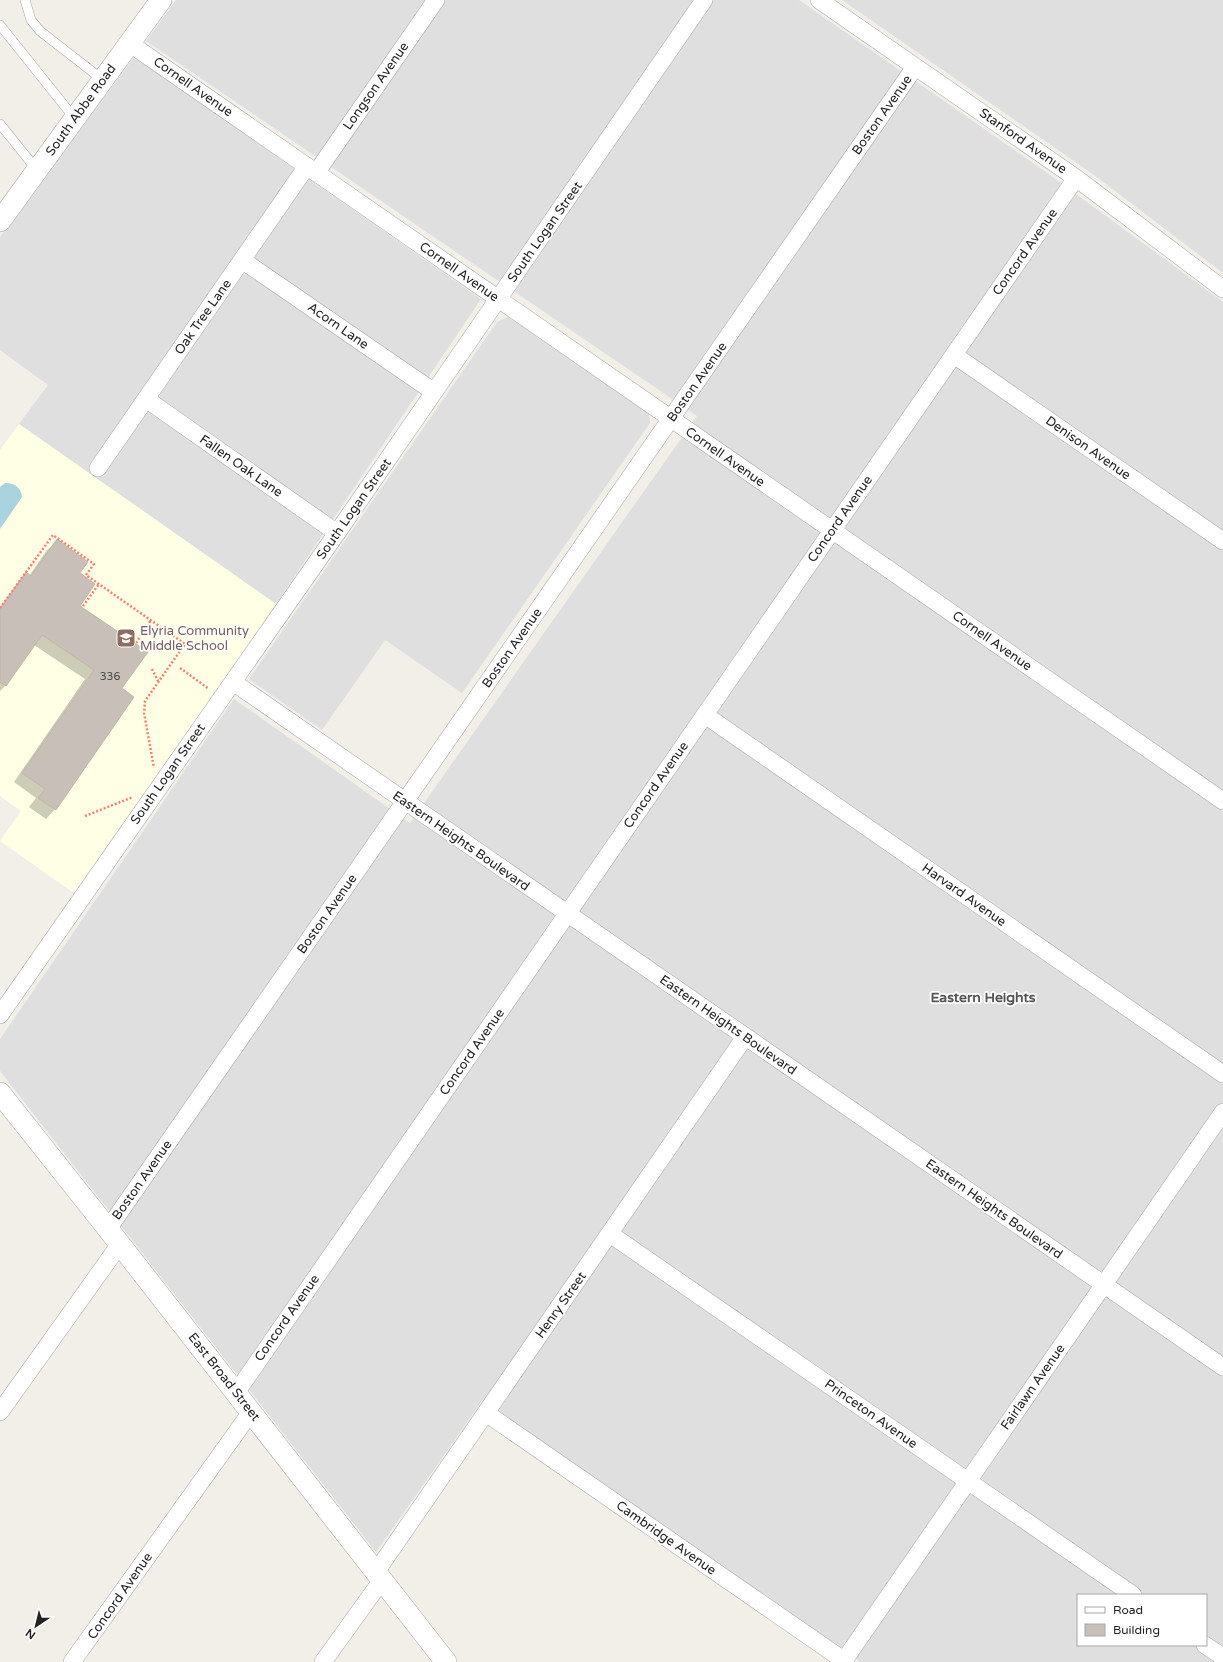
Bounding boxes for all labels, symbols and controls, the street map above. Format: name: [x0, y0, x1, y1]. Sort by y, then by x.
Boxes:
street label: Longson Avenue: [340, 39, 412, 133]
street label: Cornell Avenue: [150, 54, 236, 120]
street label: South Abbe Road: [42, 61, 120, 159]
street label: Boston Avenue: [849, 72, 915, 158]
street label: Stanford Avenue: [976, 105, 1070, 177]
street label: South Logan Street: [504, 178, 586, 286]
street label: Concord Avenue: [989, 206, 1061, 298]
street label: Cornell Avenue: [416, 239, 502, 305]
street label: Oak Tree Lane: [171, 276, 235, 358]
street label: Acorn Lane: [304, 299, 372, 353]
street label: Boston Avenue: [664, 339, 730, 425]
street label: Denison Avenue: [1042, 413, 1134, 483]
street label: Cornell Avenue: [682, 424, 768, 490]
street label: Fallen Oak Lane: [196, 431, 286, 501]
street label: South Logan Street: [313, 455, 395, 563]
street label: Concord Avenue: [804, 473, 876, 565]
street label: Boston Avenue: [479, 605, 545, 691]
street label: Cornell Avenue: [949, 608, 1035, 674]
place label: Elyria Community Middle School: [140, 623, 249, 654]
school or university icon: Elyria Community Middle School: [115, 627, 137, 649]
house number: 336: [100, 670, 120, 683]
street label: South Logan Street: [127, 720, 209, 828]
street label: Concord Avenue: [620, 739, 692, 831]
street label: Eastern Heights Boulevard: [389, 788, 533, 894]
street label: Harvard Avenue: [919, 860, 1009, 930]
street label: Boston Avenue: [294, 871, 360, 957]
street label: Eastern Heights Boulevard: [656, 972, 800, 1078]
district label: Eastern Heights: [930, 989, 1036, 1006]
street label: Concord Avenue: [436, 1006, 508, 1098]
street label: Boston Avenue: [109, 1137, 175, 1223]
street label: Eastern Heights Boulevard: [922, 1156, 1066, 1262]
street label: Henry Street: [532, 1269, 590, 1341]
street label: Concord Avenue: [251, 1272, 323, 1364]
street label: East Broad Street: [185, 1330, 263, 1424]
street label: Fairlawn Avenue: [997, 1341, 1069, 1433]
street label: Princeton Avenue: [822, 1376, 920, 1452]
street label: Cambridge Avenue: [613, 1497, 719, 1579]
street label: Concord Avenue: [84, 1550, 156, 1642]
legend: [1077, 1594, 1207, 1646]
text: Road: [1113, 1603, 1143, 1617]
north arrow: [16, 1606, 56, 1646]
text: Building: [1113, 1623, 1160, 1637]
text: N: [23, 1626, 38, 1642]

